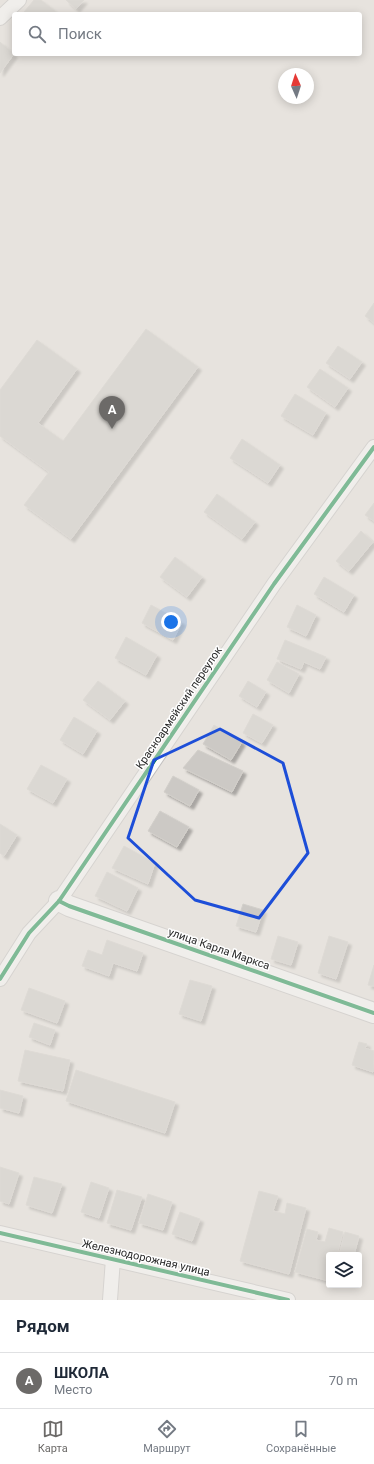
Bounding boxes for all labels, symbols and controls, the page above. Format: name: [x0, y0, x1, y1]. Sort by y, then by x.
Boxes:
search box: [12, 12, 362, 56]
icon: search: [26, 23, 48, 45]
text: Поиск: [58, 25, 102, 43]
north arrow: [278, 68, 314, 104]
pin: A: [99, 396, 125, 429]
your location: [161, 612, 181, 632]
street label: Красноармейский переулок: [133, 644, 225, 772]
street label: улица Карла Маркса: [167, 926, 271, 972]
street label: Железнодорожная улица: [81, 1237, 211, 1279]
map controls: [326, 1252, 362, 1288]
button: layers: [326, 1252, 362, 1288]
text: Рядом: [16, 1316, 70, 1336]
text: ШКОЛА: [54, 1364, 109, 1382]
text: A: [25, 1373, 33, 1388]
text: 70 m: [329, 1373, 358, 1388]
text: Место: [54, 1382, 92, 1397]
tab: Карта: [38, 1418, 68, 1455]
tab: Маршрут: [143, 1418, 191, 1455]
tab: Сохранённые: [266, 1418, 336, 1455]

